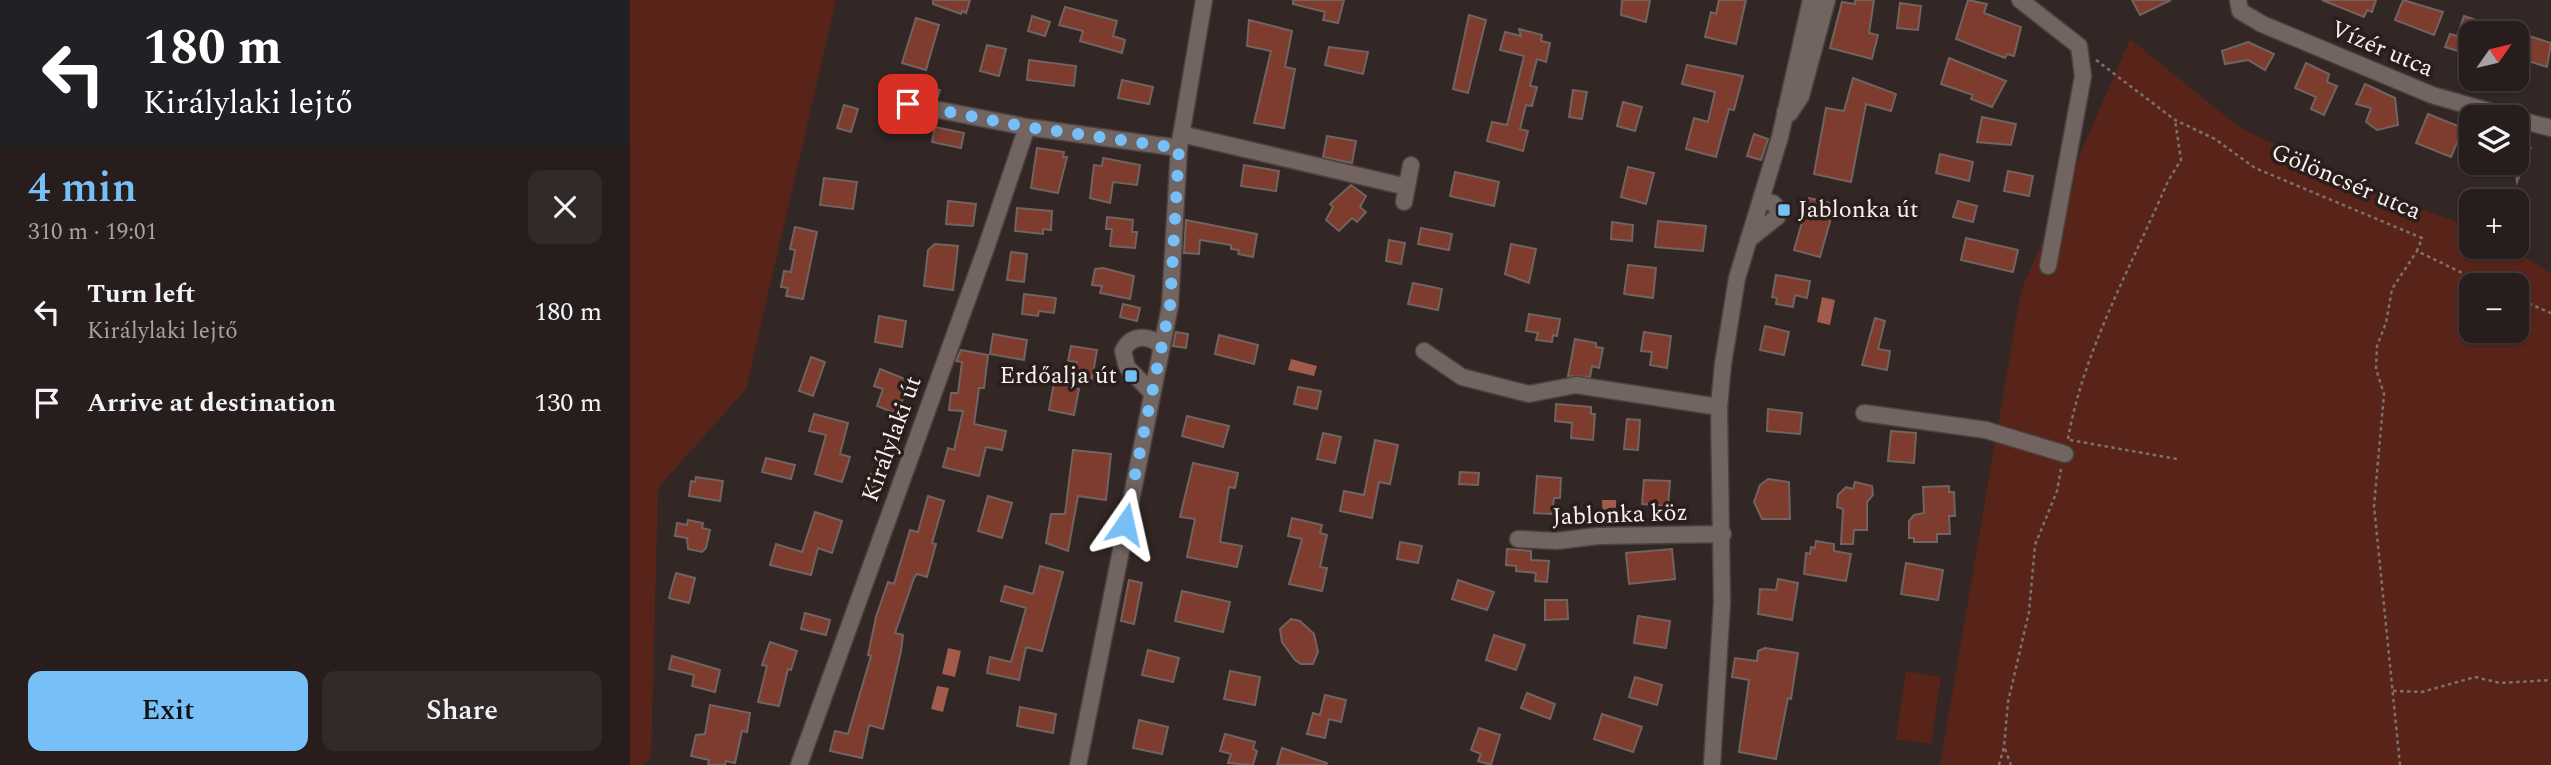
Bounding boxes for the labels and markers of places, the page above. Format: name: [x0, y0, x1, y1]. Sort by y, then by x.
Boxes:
pin: [878, 74, 938, 134]
place label: Jablonka út: [1798, 192, 1918, 228]
marker: Jablonka út: [1776, 202, 1792, 218]
place label: Erdőalja út: [999, 358, 1117, 394]
marker: Erdőalja út: [1123, 368, 1139, 384]

